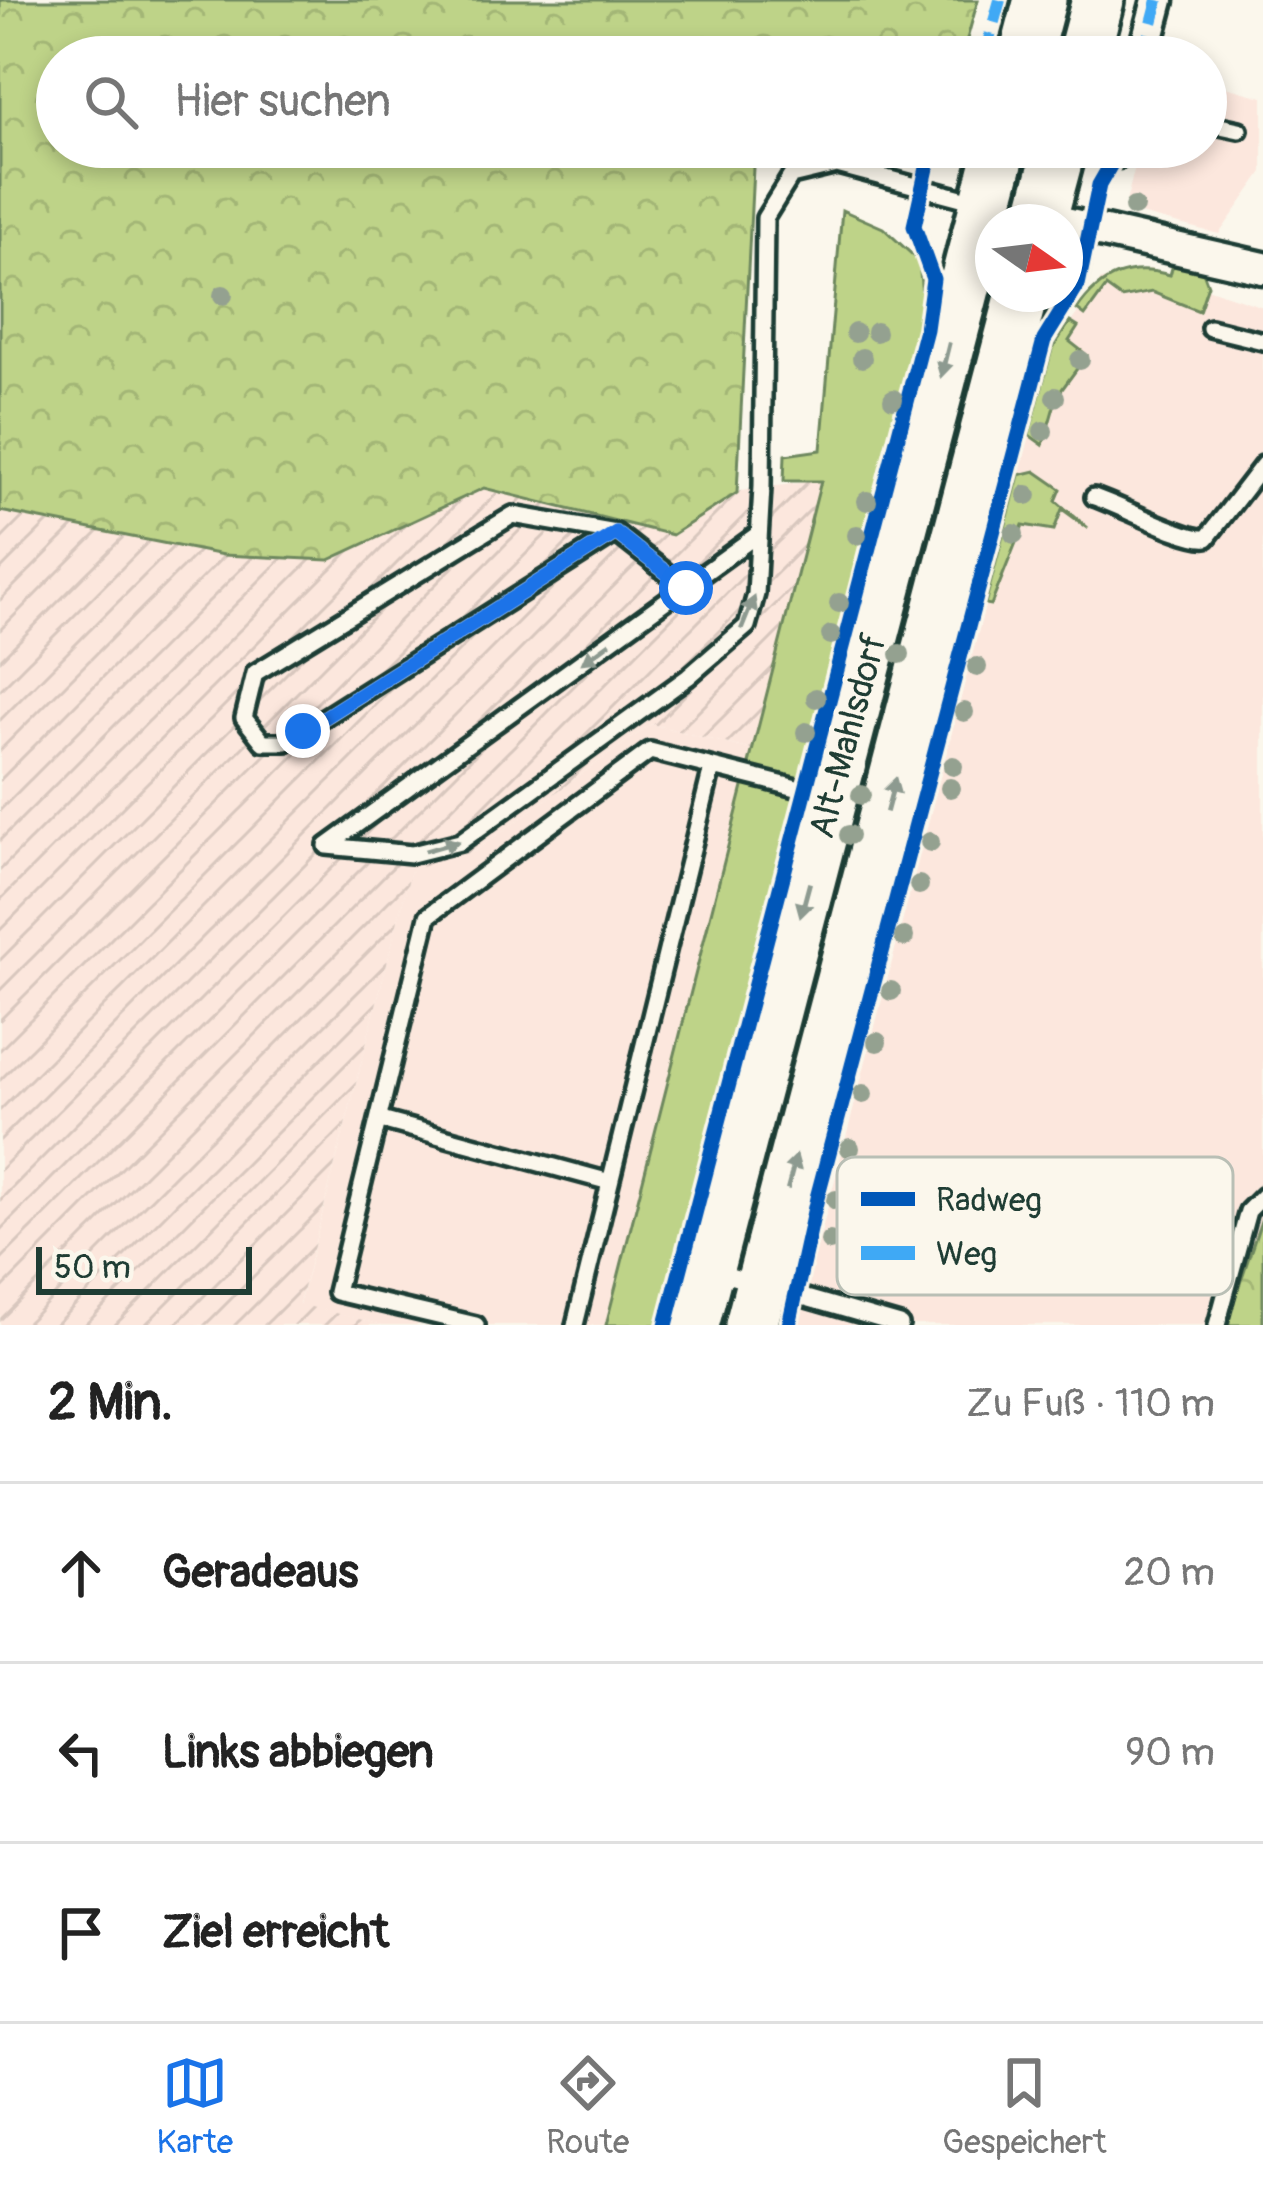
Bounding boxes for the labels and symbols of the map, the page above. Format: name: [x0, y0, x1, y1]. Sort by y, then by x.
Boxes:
north arrow: [975, 204, 1083, 312]
one-way arrow: [935, 341, 954, 378]
route start: [659, 561, 713, 615]
one-way arrow: [740, 595, 759, 631]
street label: Alt-Mahlsdorf: [799, 629, 897, 843]
one-way arrow: [580, 640, 612, 664]
route end: [276, 704, 330, 758]
one-way arrow: [882, 776, 901, 813]
one-way arrow: [424, 836, 461, 854]
one-way arrow: [795, 882, 814, 919]
one-way arrow: [783, 1153, 802, 1190]
legend: [837, 1157, 1233, 1295]
text: Radweg: [936, 1180, 1042, 1221]
text: Weg: [936, 1234, 997, 1275]
scale bar: [36, 1241, 252, 1294]

